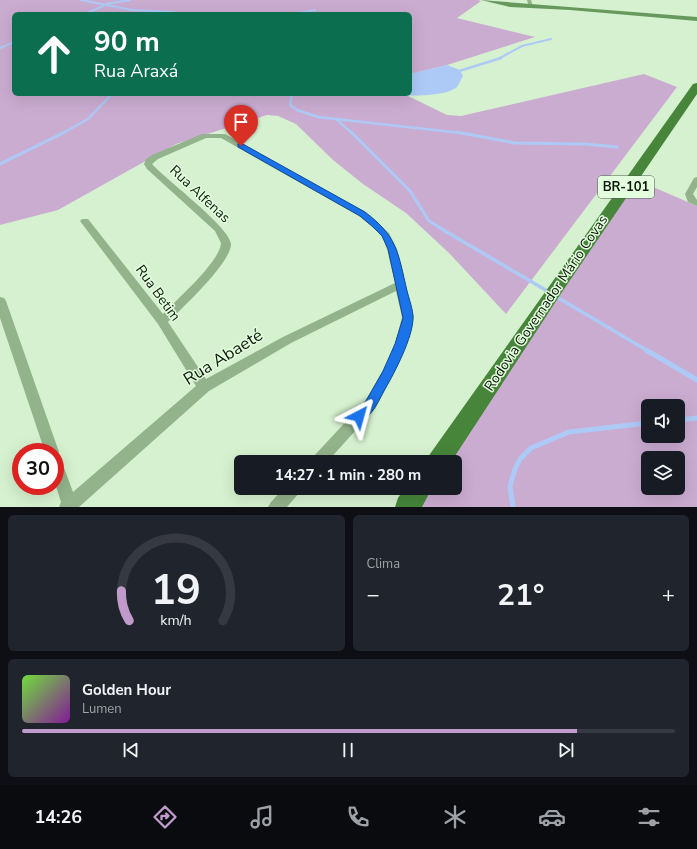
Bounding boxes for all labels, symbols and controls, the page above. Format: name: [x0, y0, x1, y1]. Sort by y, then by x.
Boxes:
text: 90 m: [94, 23, 160, 61]
icon: ahead: [28, 28, 80, 80]
text: Rua Araxá: [94, 59, 178, 83]
pin: [224, 105, 258, 146]
icon: arrive: [230, 111, 252, 133]
street label: Rua Alfenas: [166, 161, 235, 227]
road number: BR-101: [598, 176, 654, 198]
street label: Rodovia Governador Mário Covas: [480, 211, 612, 395]
street label: Rua Betim: [131, 261, 185, 325]
street label: Rua Abaeté: [179, 324, 267, 390]
position arrow: [338, 395, 380, 437]
map controls: [641, 399, 685, 495]
button: sound: [641, 399, 685, 443]
speed limit sign: 30: [12, 443, 64, 495]
button: layers: [641, 451, 685, 495]
text: 14:27 · 1 min · 280 m: [275, 465, 421, 485]
text: Clima: [367, 555, 400, 573]
text: 19: [151, 562, 201, 619]
text: 21°: [497, 575, 544, 616]
text: −: [367, 580, 380, 610]
text: +: [662, 580, 675, 610]
text: km/h: [161, 611, 192, 630]
text: Golden Hour: [82, 680, 171, 700]
text: Lumen: [82, 700, 122, 718]
icon: previous: [120, 739, 142, 761]
icon: pause: [337, 739, 359, 761]
icon: next: [555, 739, 577, 761]
icon: directions: [151, 803, 179, 831]
icon: music: [248, 803, 276, 831]
icon: phone: [344, 803, 372, 831]
icon: climate: [441, 803, 469, 831]
icon: car: [538, 803, 566, 831]
icon: filters: [635, 803, 663, 831]
text: 14:26: [34, 805, 82, 829]

